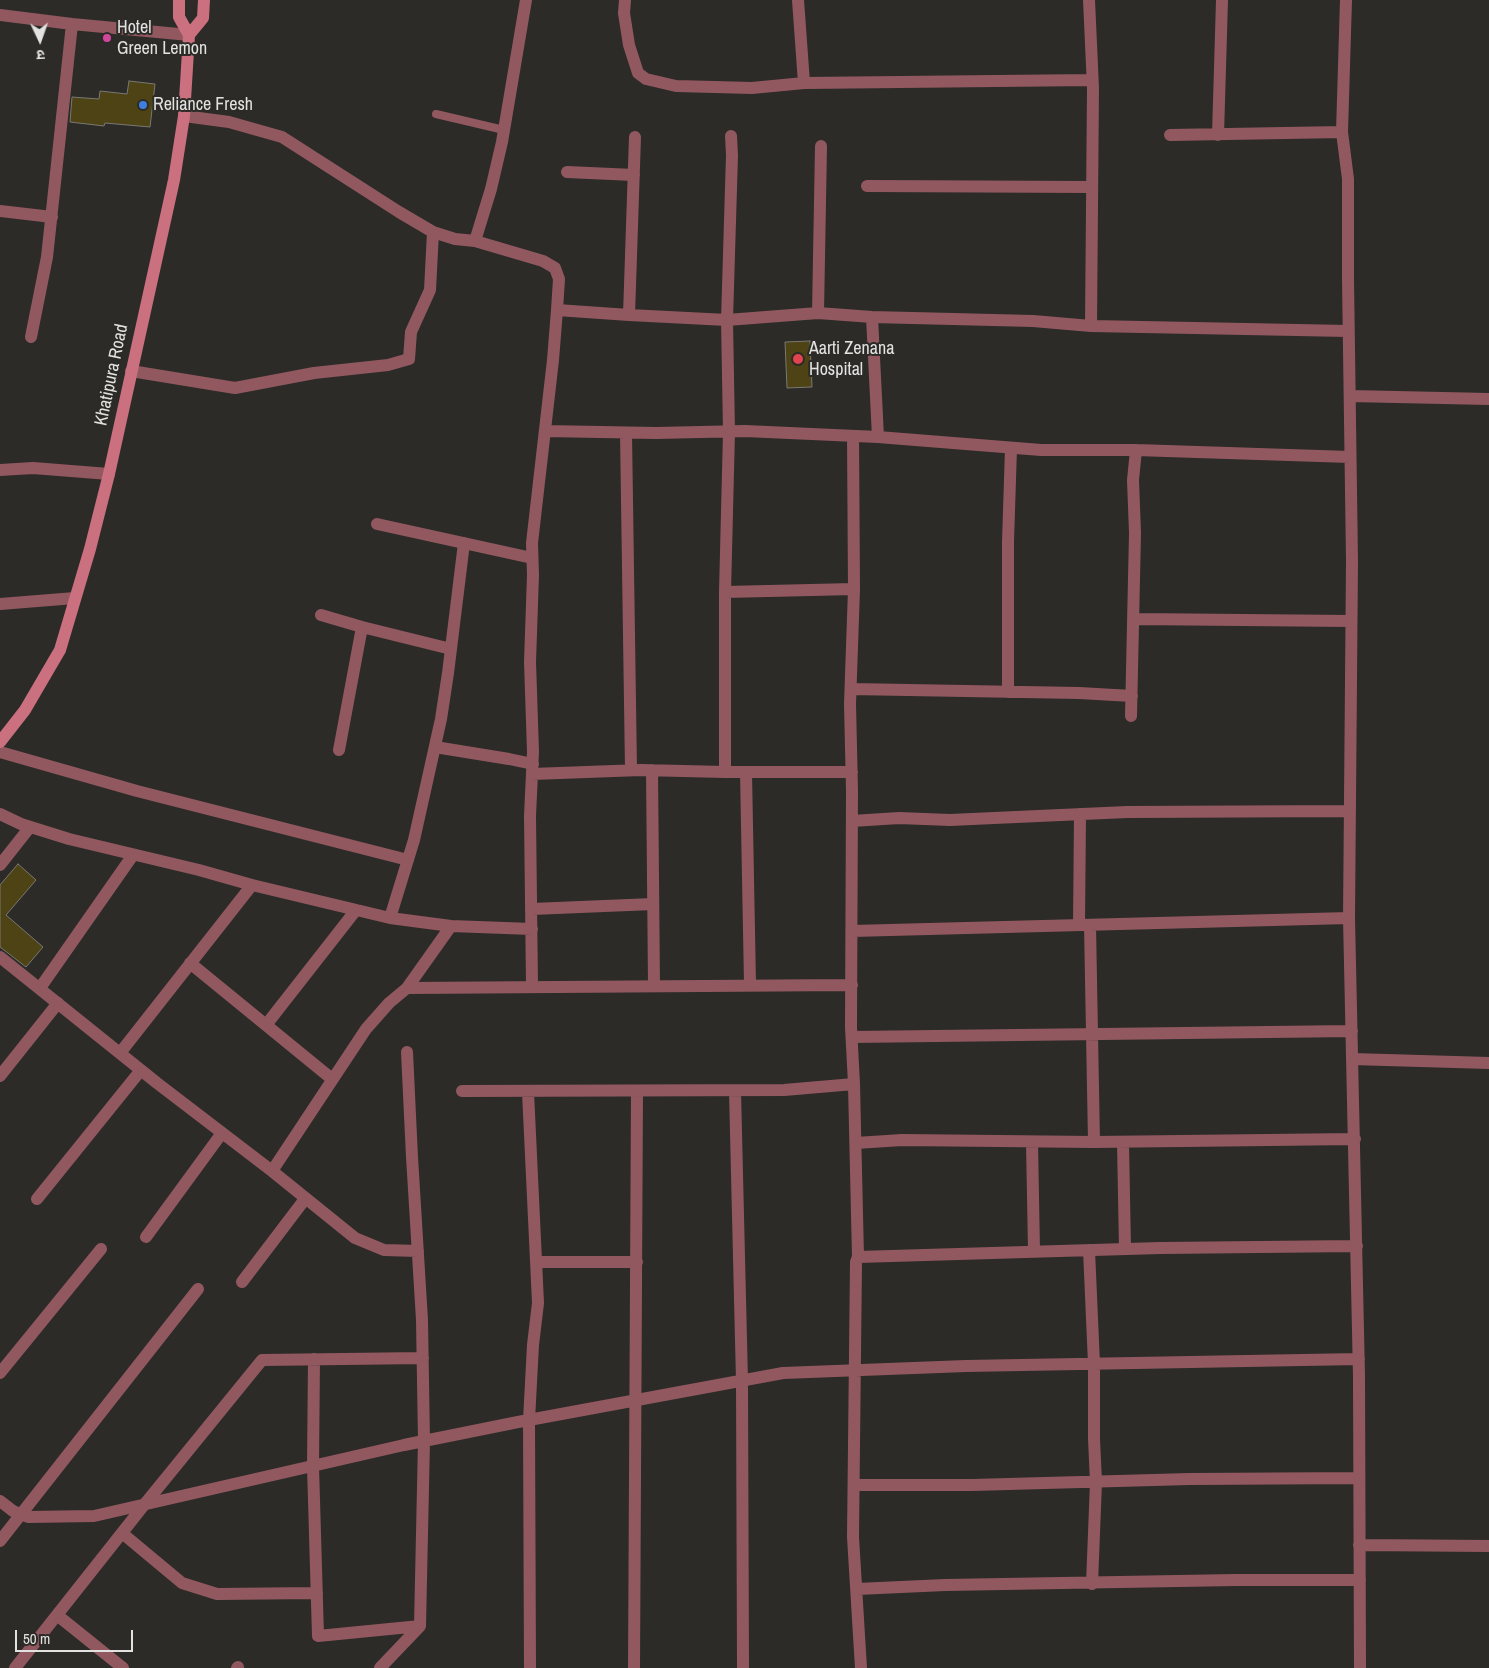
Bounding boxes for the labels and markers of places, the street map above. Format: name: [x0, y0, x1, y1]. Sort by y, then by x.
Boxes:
place label: Hotel Green Lemon: [117, 17, 207, 59]
marker: Hotel Green Lemon: [101, 32, 113, 44]
place label: Reliance Fresh: [153, 94, 253, 116]
marker: Reliance Fresh: [137, 99, 149, 111]
place label: Aarti Zenana Hospital: [809, 338, 894, 380]
marker: Aarti Zenana Hospital: [791, 352, 805, 366]

